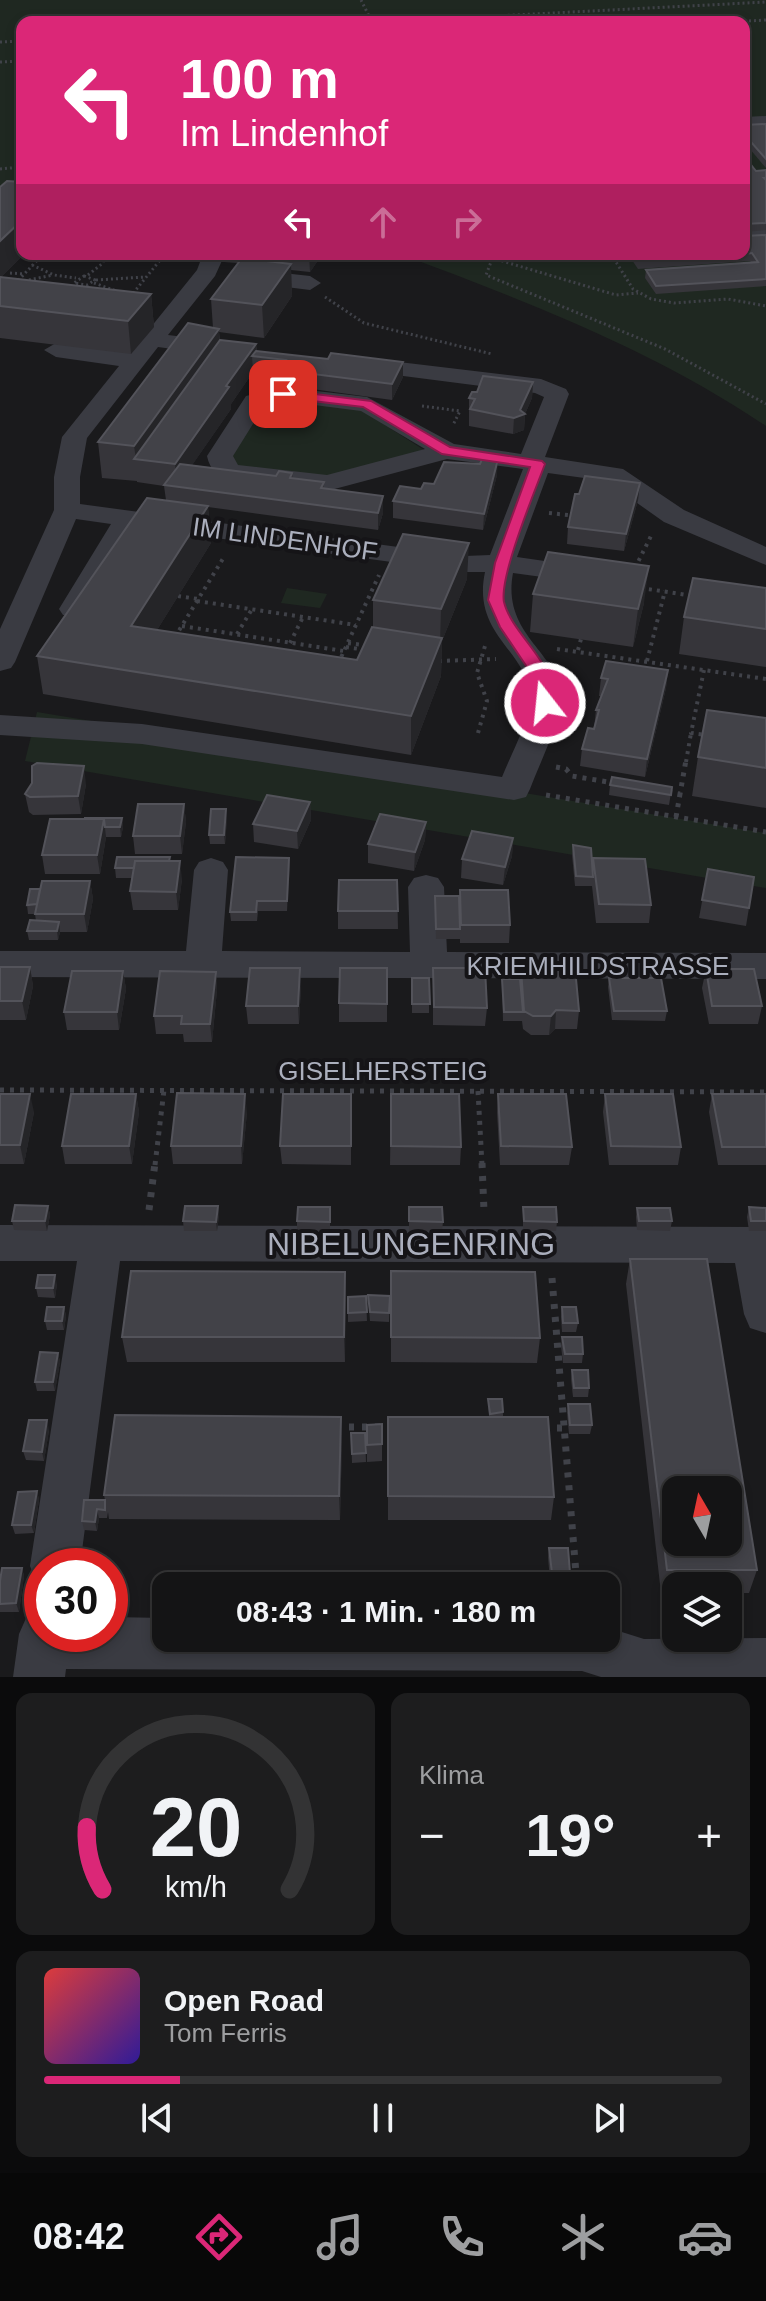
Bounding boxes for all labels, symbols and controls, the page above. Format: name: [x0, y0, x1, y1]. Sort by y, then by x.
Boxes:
text: 100 m: [180, 47, 339, 110]
icon: left: [48, 48, 152, 152]
text: Im Lindenhof: [180, 113, 388, 154]
icon: left: [277, 200, 321, 244]
icon: ahead: [361, 200, 405, 244]
icon: right: [445, 200, 489, 244]
pin: [249, 360, 317, 428]
icon: arrive: [261, 372, 305, 416]
street label: IM LINDENHOF: [191, 511, 379, 567]
position arrow: [503, 661, 587, 745]
street label: KRIEMHILDSTRASSE: [467, 951, 729, 981]
street label: GISELHERSTEIG: [278, 1056, 488, 1086]
street label: NIBELUNGENRING: [267, 1226, 555, 1262]
north arrow: [662, 1476, 742, 1556]
map controls: [662, 1476, 742, 1652]
speed limit sign: 30: [24, 1548, 128, 1652]
button: layers: [662, 1572, 742, 1652]
text: 08:43 · 1 Min. · 180 m: [236, 1595, 536, 1628]
text: Klima: [419, 1760, 484, 1790]
text: 20: [149, 1781, 242, 1874]
text: 19°: [525, 1802, 616, 1869]
text: −: [419, 1811, 445, 1860]
text: +: [696, 1811, 722, 1860]
text: km/h: [165, 1871, 226, 1903]
text: Open Road: [164, 1984, 324, 2017]
text: Tom Ferris: [164, 2018, 287, 2048]
icon: previous: [135, 2096, 179, 2140]
icon: pause: [361, 2096, 405, 2140]
icon: next: [587, 2096, 631, 2140]
icon: directions: [191, 2209, 247, 2265]
icon: music: [312, 2209, 368, 2265]
icon: phone: [434, 2209, 490, 2265]
icon: climate: [555, 2209, 611, 2265]
icon: car: [677, 2209, 733, 2265]
text: 08:42: [33, 2216, 125, 2257]

